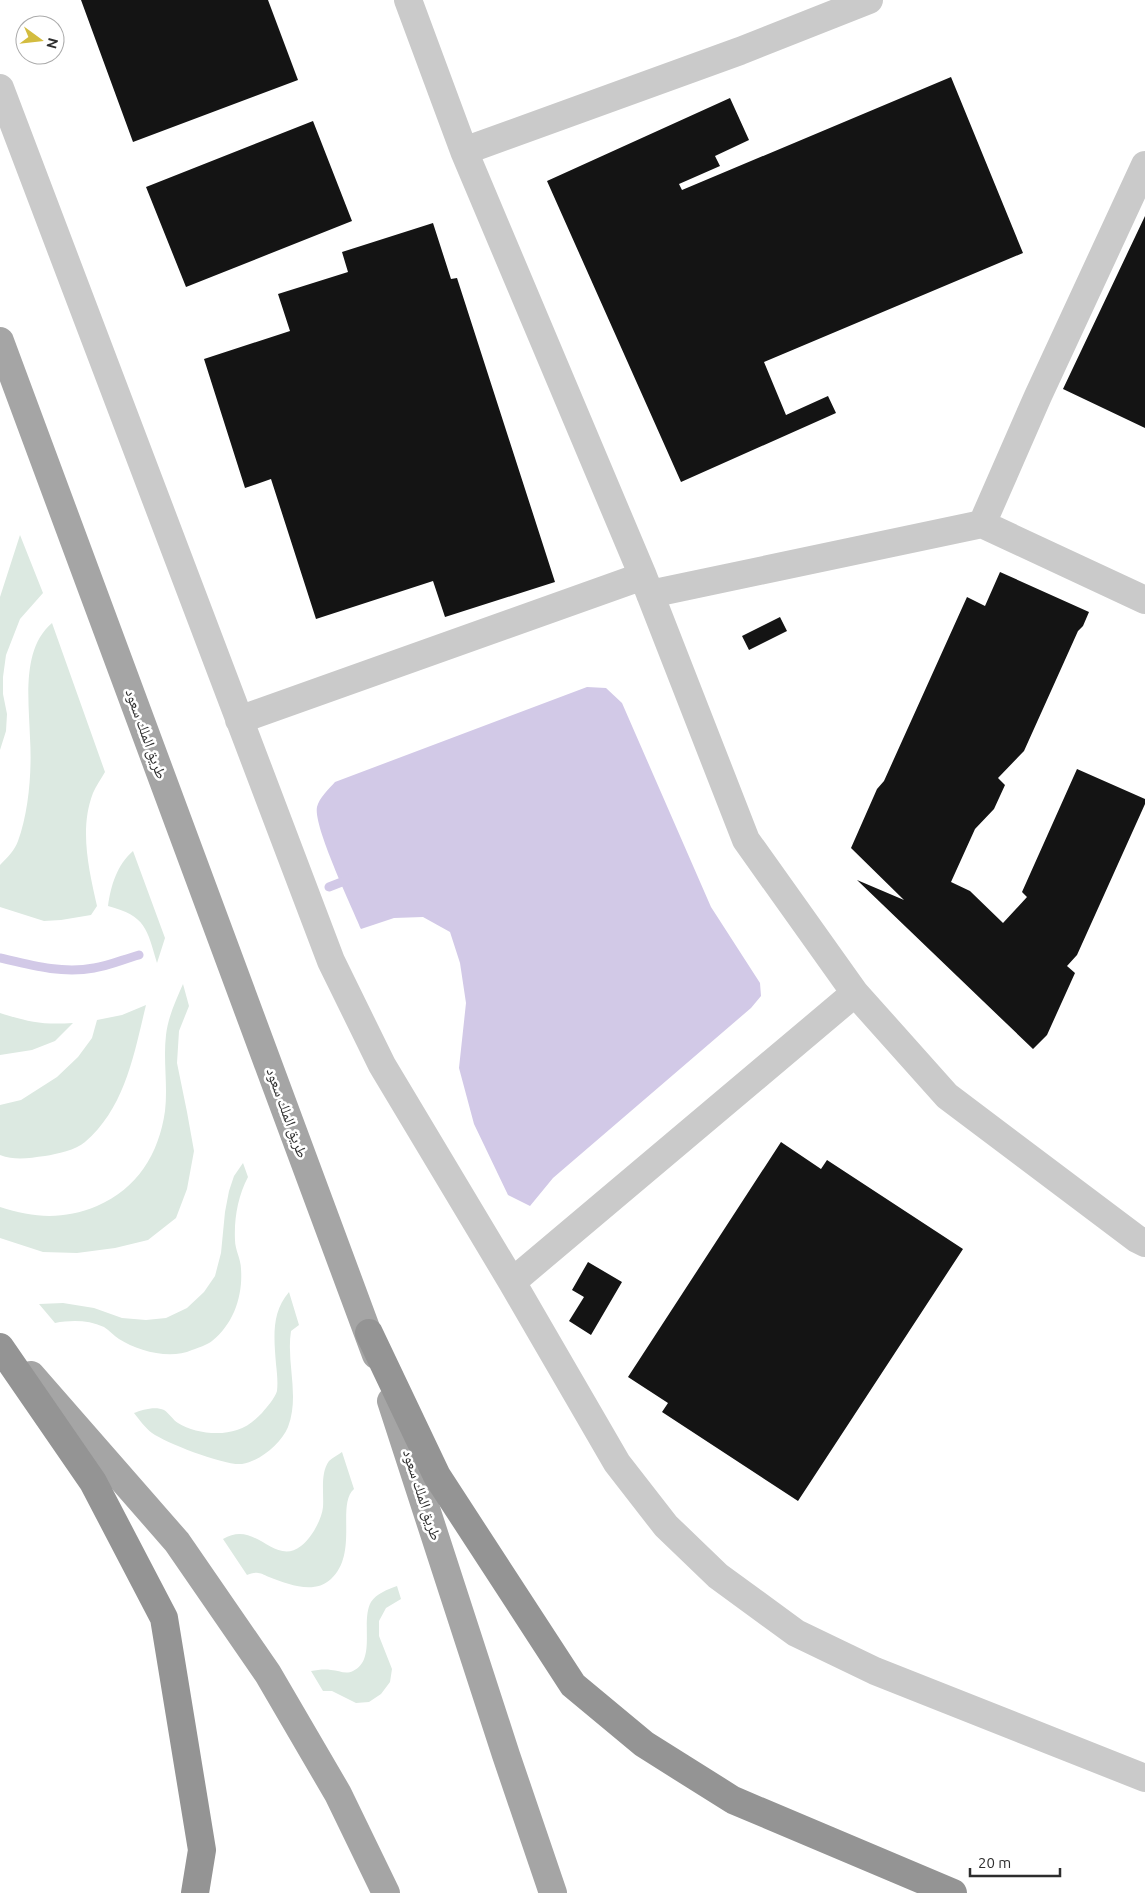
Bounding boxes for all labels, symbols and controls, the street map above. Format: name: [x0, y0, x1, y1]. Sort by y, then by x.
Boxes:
north arrow: [15, 15, 65, 65]
text: N: [43, 36, 62, 50]
street label: طريق الملك سعود: [120, 686, 171, 782]
street label: طريق الملك سعود: [261, 1065, 312, 1161]
street label: طريق الملك سعود: [398, 1447, 445, 1543]
scale bar: [970, 1846, 1060, 1878]
text: 20 m: [978, 1854, 1011, 1871]

